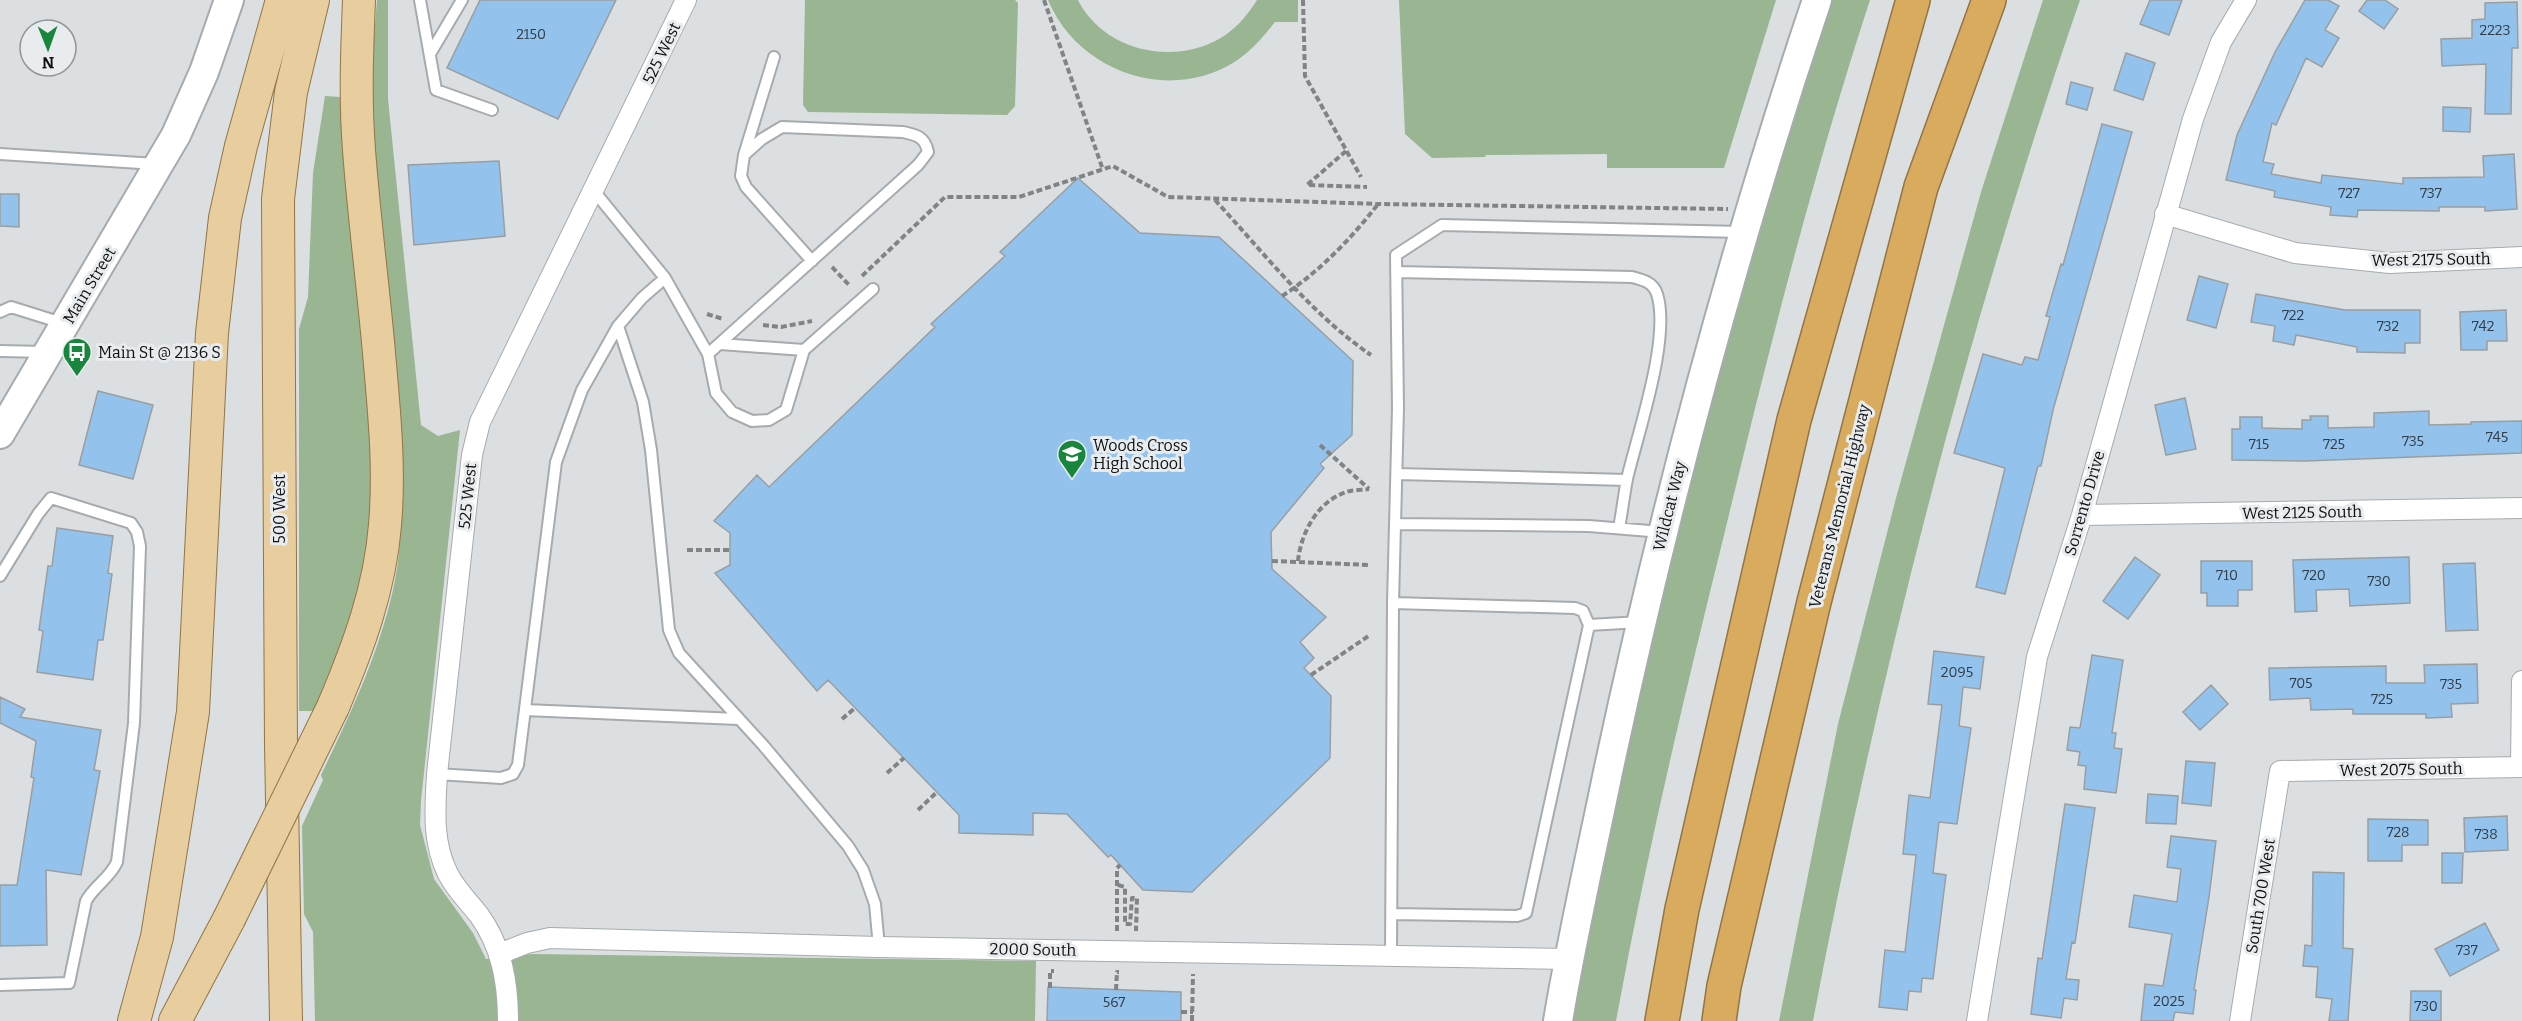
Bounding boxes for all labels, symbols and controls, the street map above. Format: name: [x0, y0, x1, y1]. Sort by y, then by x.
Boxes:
north arrow: [18, 18, 78, 78]
street label: 525 West: [638, 19, 685, 87]
house number: 2223: [2480, 22, 2510, 39]
house number: 2150: [516, 26, 546, 43]
text: N: [42, 53, 55, 72]
house number: 727: [2338, 185, 2360, 202]
house number: 737: [2420, 185, 2442, 202]
street label: Main Street: [59, 243, 120, 327]
street label: West 2175 South: [2371, 249, 2491, 270]
house number: 722: [2282, 307, 2304, 324]
house number: 732: [2377, 318, 2399, 335]
house number: 742: [2472, 318, 2494, 335]
bus stop icon: Main St @ 2136 S: [61, 336, 93, 378]
place label: Main St @ 2136 S: [98, 343, 221, 362]
street label: Veterans Memorial Highway: [1805, 402, 1874, 610]
house number: 745: [2486, 429, 2508, 446]
house number: 735: [2402, 433, 2424, 450]
place label: Woods Cross High School: [1093, 436, 1188, 473]
house number: 715: [2249, 436, 2269, 453]
house number: 725: [2323, 436, 2345, 453]
school or university icon: Woods Cross High School: [1056, 438, 1088, 480]
street label: Sorrento Drive: [2060, 448, 2109, 558]
street label: Wildcat Way: [1649, 459, 1690, 553]
street label: 525 West: [455, 462, 480, 530]
street label: 500 West: [270, 474, 289, 544]
street label: West 2125 South: [2242, 502, 2362, 523]
house number: 710: [2216, 567, 2238, 584]
house number: 720: [2302, 567, 2326, 584]
house number: 730: [2367, 573, 2391, 590]
house number: 2095: [1941, 664, 1973, 681]
house number: 705: [2289, 675, 2313, 692]
house number: 735: [2440, 676, 2462, 693]
house number: 725: [2371, 691, 2393, 708]
street label: West 2075 South: [2339, 759, 2463, 780]
house number: 728: [2387, 824, 2409, 841]
house number: 738: [2474, 826, 2498, 843]
street label: South 700 West: [2242, 837, 2279, 955]
street label: 2000 South: [989, 939, 1077, 960]
house number: 737: [2456, 942, 2478, 959]
house number: 2025: [2153, 993, 2185, 1010]
house number: 567: [1103, 994, 1125, 1011]
house number: 730: [2414, 998, 2438, 1015]

